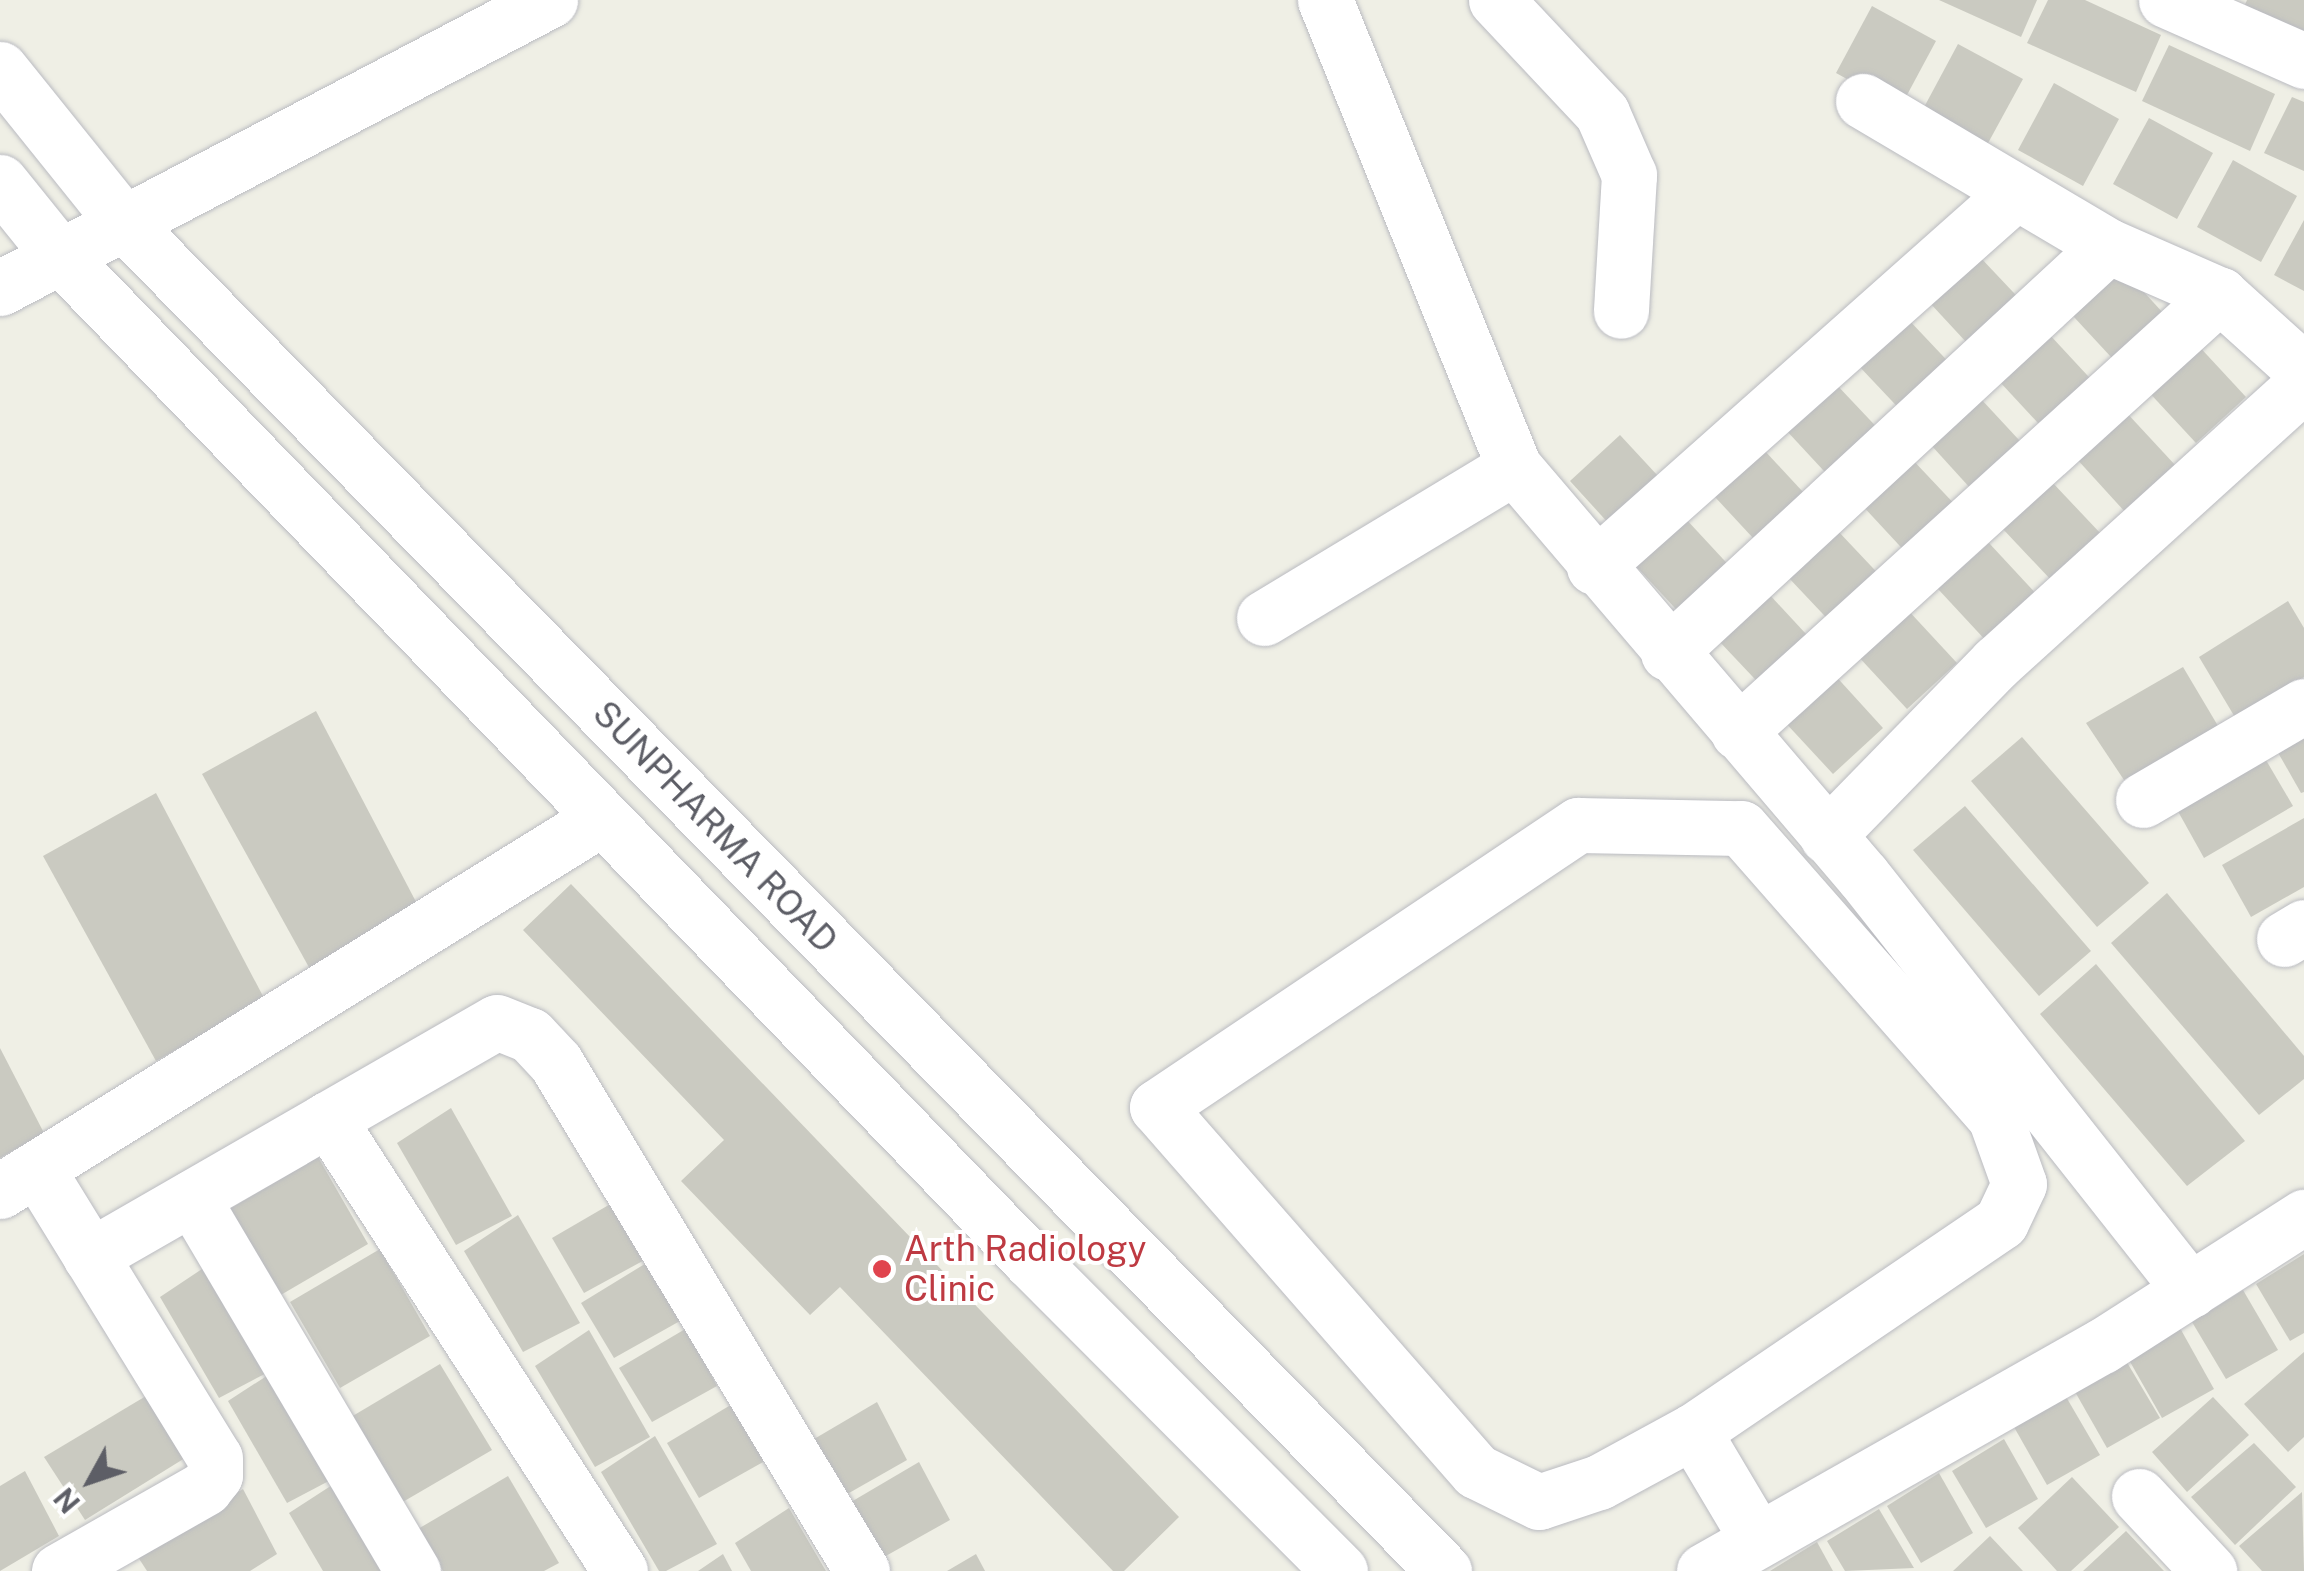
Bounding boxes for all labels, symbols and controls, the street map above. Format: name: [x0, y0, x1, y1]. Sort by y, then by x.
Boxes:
street label: SUNPHARMA ROAD: [584, 693, 846, 961]
place label: Arth Radiology Clinic: [904, 1228, 1146, 1310]
marker: Arth Radiology Clinic: [869, 1256, 895, 1282]
north arrow: [40, 1431, 140, 1531]
text: N: [47, 1482, 86, 1520]

